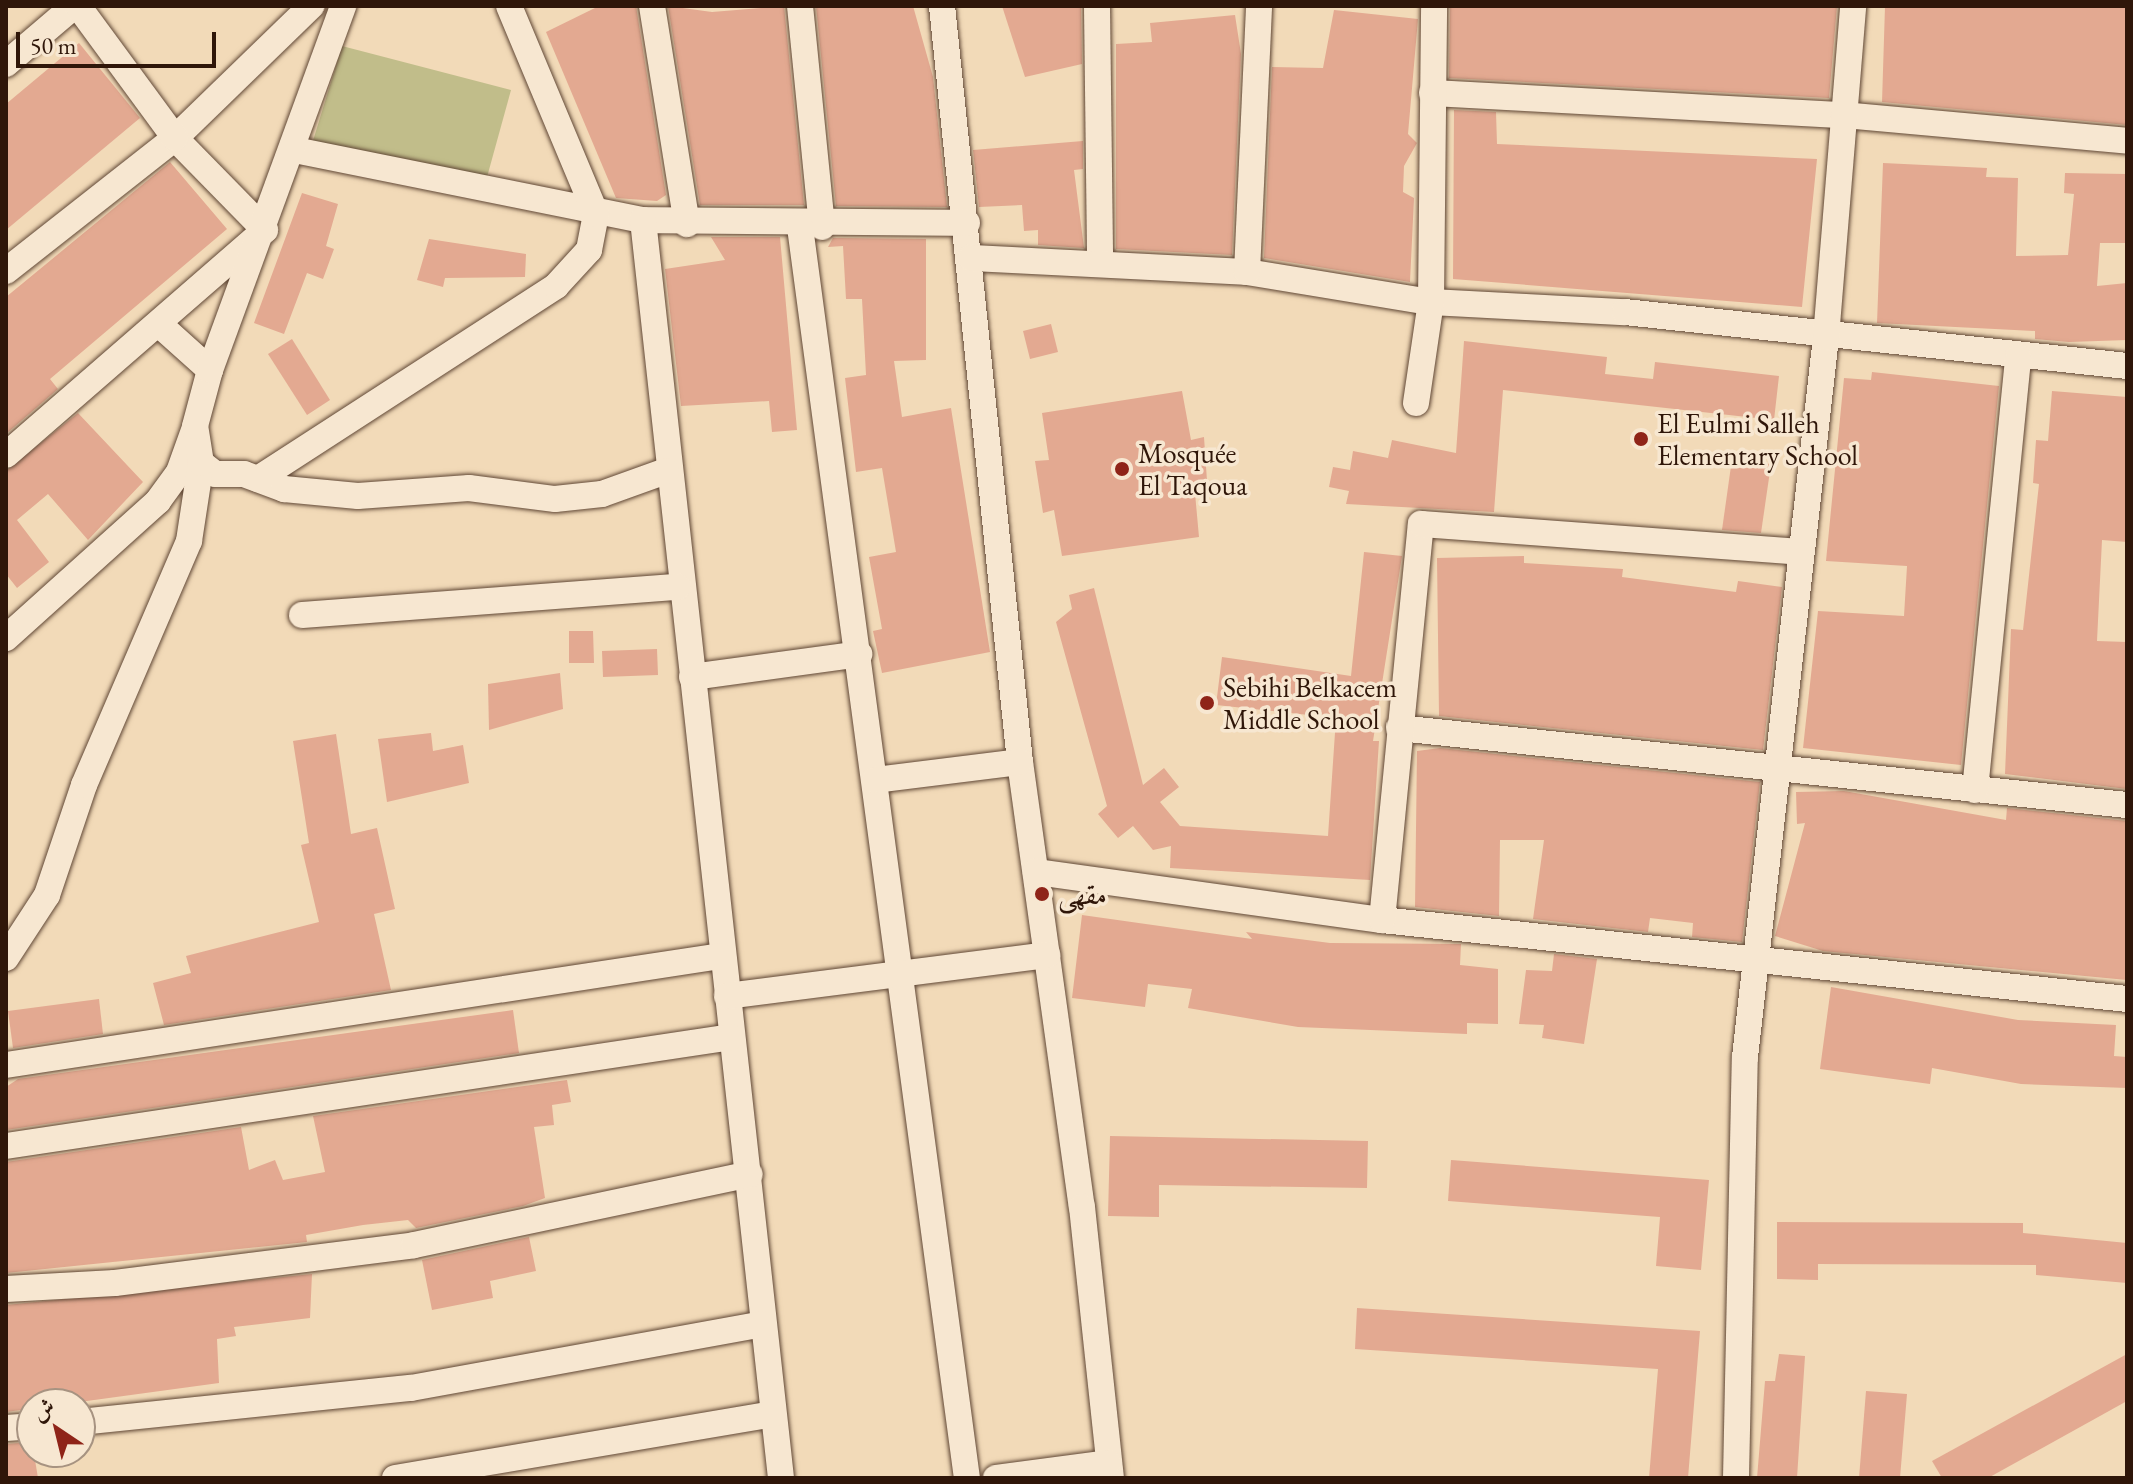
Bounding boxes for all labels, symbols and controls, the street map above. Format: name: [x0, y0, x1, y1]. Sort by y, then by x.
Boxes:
scale bar: [20, 16, 220, 66]
text: 50 m: [30, 30, 77, 61]
place label: El Eulmi Salleh Elementary School: [1657, 406, 1858, 472]
marker: El Eulmi Salleh Elementary School: [1632, 430, 1650, 448]
place label: Mosquée El Taqoua: [1138, 436, 1248, 502]
marker: Mosquée El Taqoua: [1113, 460, 1131, 478]
place label: Sebihi Belkacem Middle School: [1223, 670, 1397, 736]
marker: Sebihi Belkacem Middle School: [1198, 694, 1216, 712]
place label: مقهى: [1058, 877, 1107, 911]
marker: مقهى: [1033, 885, 1051, 903]
north arrow: [16, 1388, 96, 1468]
text: ش: [26, 1391, 60, 1428]

